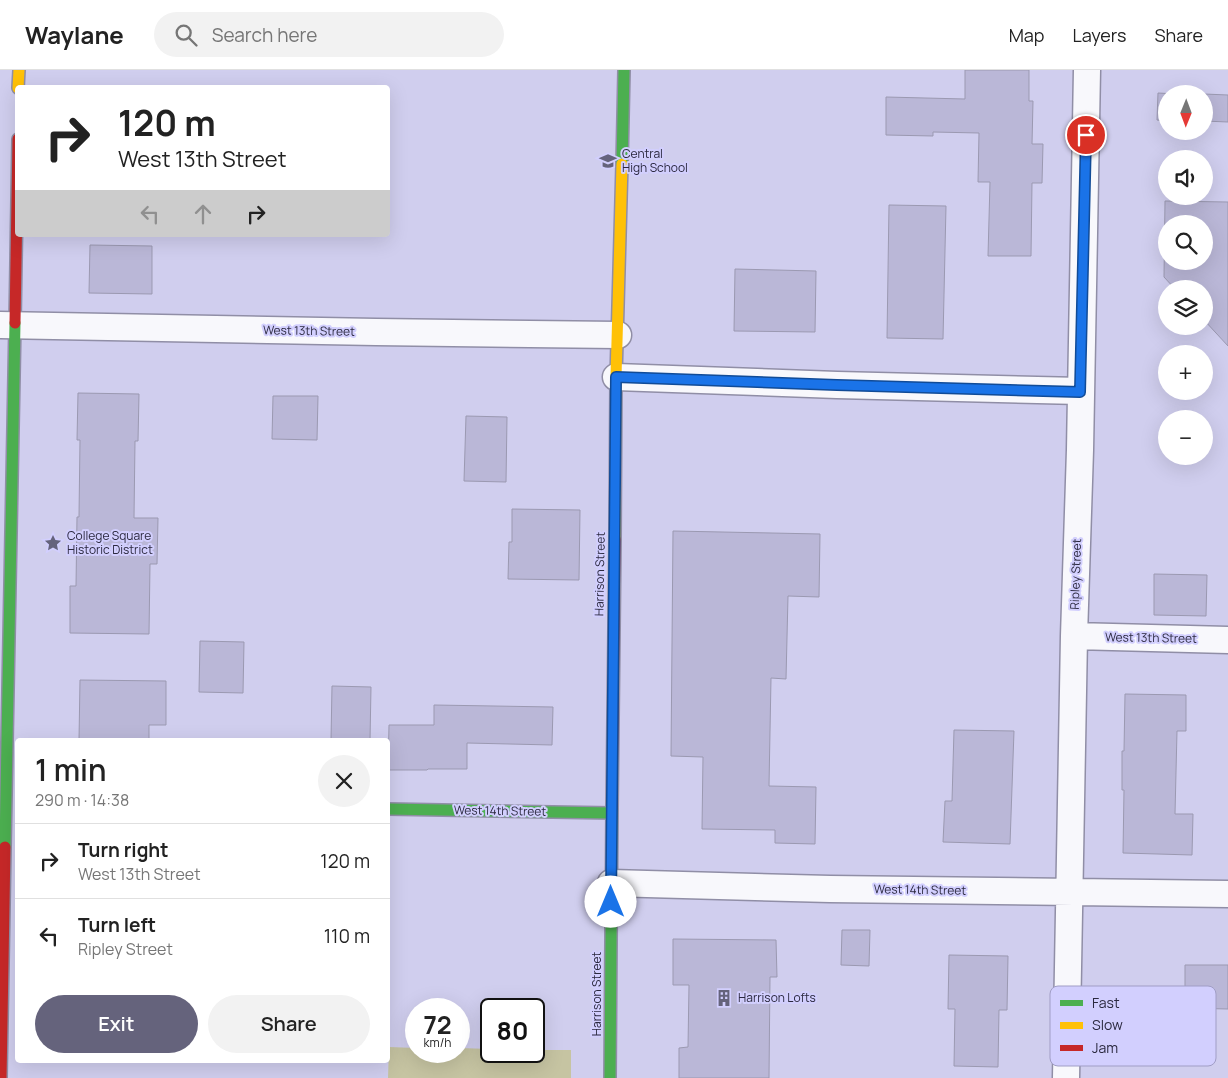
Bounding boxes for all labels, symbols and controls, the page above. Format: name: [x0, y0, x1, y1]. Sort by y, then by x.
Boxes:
search box: [154, 12, 504, 57]
text: Waylane: [25, 18, 124, 51]
icon: search: [172, 21, 200, 49]
text: Search here: [212, 22, 317, 48]
text: Map: [1009, 23, 1044, 47]
text: Layers: [1072, 23, 1126, 47]
text: Share: [1154, 23, 1203, 47]
north arrow: [1158, 85, 1212, 140]
map controls: [1158, 85, 1213, 465]
text: 120 m: [118, 99, 216, 147]
icon: right: [35, 105, 100, 170]
pin: [1065, 114, 1107, 156]
icon: arrive: [1072, 121, 1100, 149]
text: West 13th Street: [118, 144, 287, 174]
place label: Central High School: [622, 145, 688, 176]
button: sound: [1158, 150, 1213, 205]
school or university icon: Central High School: [598, 151, 618, 171]
icon: left: [136, 200, 164, 228]
icon: ahead: [189, 200, 217, 228]
icon: right: [242, 200, 270, 228]
button: search: [1158, 215, 1213, 270]
button: layers: [1158, 280, 1213, 335]
street label: West 13th Street: [263, 321, 355, 340]
button: +: [1158, 345, 1213, 400]
button: −: [1158, 410, 1213, 465]
place label: College Square Historic District: [67, 527, 153, 558]
street label: Harrison Street: [590, 531, 609, 616]
place icon: College Square Historic District: [43, 533, 63, 553]
street label: Ripley Street: [1066, 538, 1085, 610]
street label: West 13th Street: [1105, 628, 1197, 647]
text: 1 min: [35, 749, 107, 790]
button: close: [318, 755, 370, 807]
text: 290 m · 14:38: [35, 789, 129, 811]
street label: West 14th Street: [454, 801, 547, 820]
text: Turn right: [78, 837, 168, 863]
icon: right: [35, 847, 63, 875]
text: 120 m: [320, 848, 370, 874]
text: West 13th Street: [78, 863, 201, 885]
position arrow: [584, 875, 636, 927]
street label: West 14th Street: [874, 880, 967, 899]
text: Turn left: [78, 912, 156, 938]
icon: left: [35, 922, 63, 950]
text: 110 m: [324, 923, 370, 949]
text: Ripley Street: [78, 938, 173, 960]
street label: Harrison Street: [588, 952, 605, 1036]
legend: [1050, 986, 1216, 1066]
building icon: Harrison Lofts: [714, 988, 734, 1008]
place label: Harrison Lofts: [738, 989, 816, 1006]
text: Fast: [1092, 993, 1120, 1012]
button: Exit: [35, 995, 198, 1053]
button: Share: [208, 995, 370, 1053]
speed limit sign: 80: [480, 998, 545, 1063]
text: 72: [423, 1007, 452, 1042]
text: Slow: [1092, 1015, 1123, 1034]
text: km/h: [424, 1034, 451, 1051]
text: Jam: [1092, 1038, 1118, 1057]

